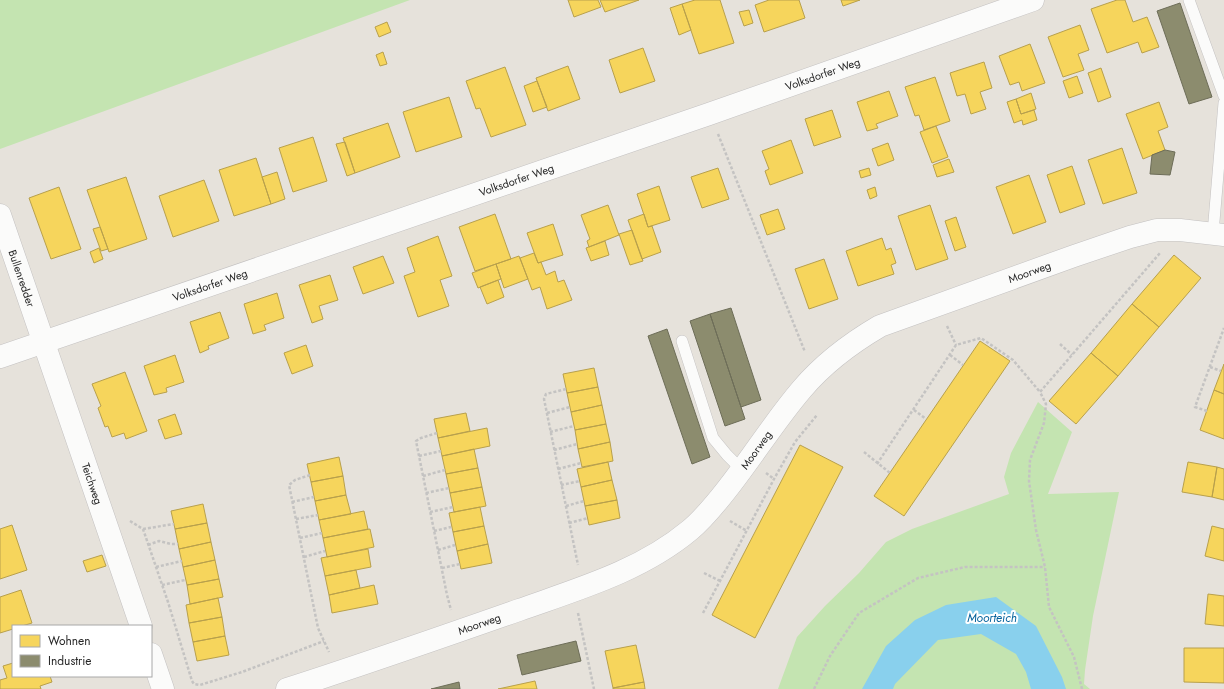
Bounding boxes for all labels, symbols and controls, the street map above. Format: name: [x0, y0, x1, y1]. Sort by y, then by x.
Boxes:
street label: Volksdorfer Weg: [783, 53, 862, 95]
street label: Volksdorfer Weg: [477, 160, 556, 200]
street label: Bullenredder: [4, 248, 39, 309]
street label: Moorweg: [1006, 257, 1053, 287]
street label: Volksdorfer Weg: [170, 265, 250, 305]
street label: Moorweg: [737, 427, 775, 473]
street label: Teichweg: [78, 461, 107, 506]
street label: Moorweg: [456, 609, 503, 639]
water label: Moorteich: [967, 609, 1017, 627]
legend: [12, 625, 152, 677]
text: Wohnen: [48, 632, 91, 650]
text: Industrie: [48, 652, 92, 670]

